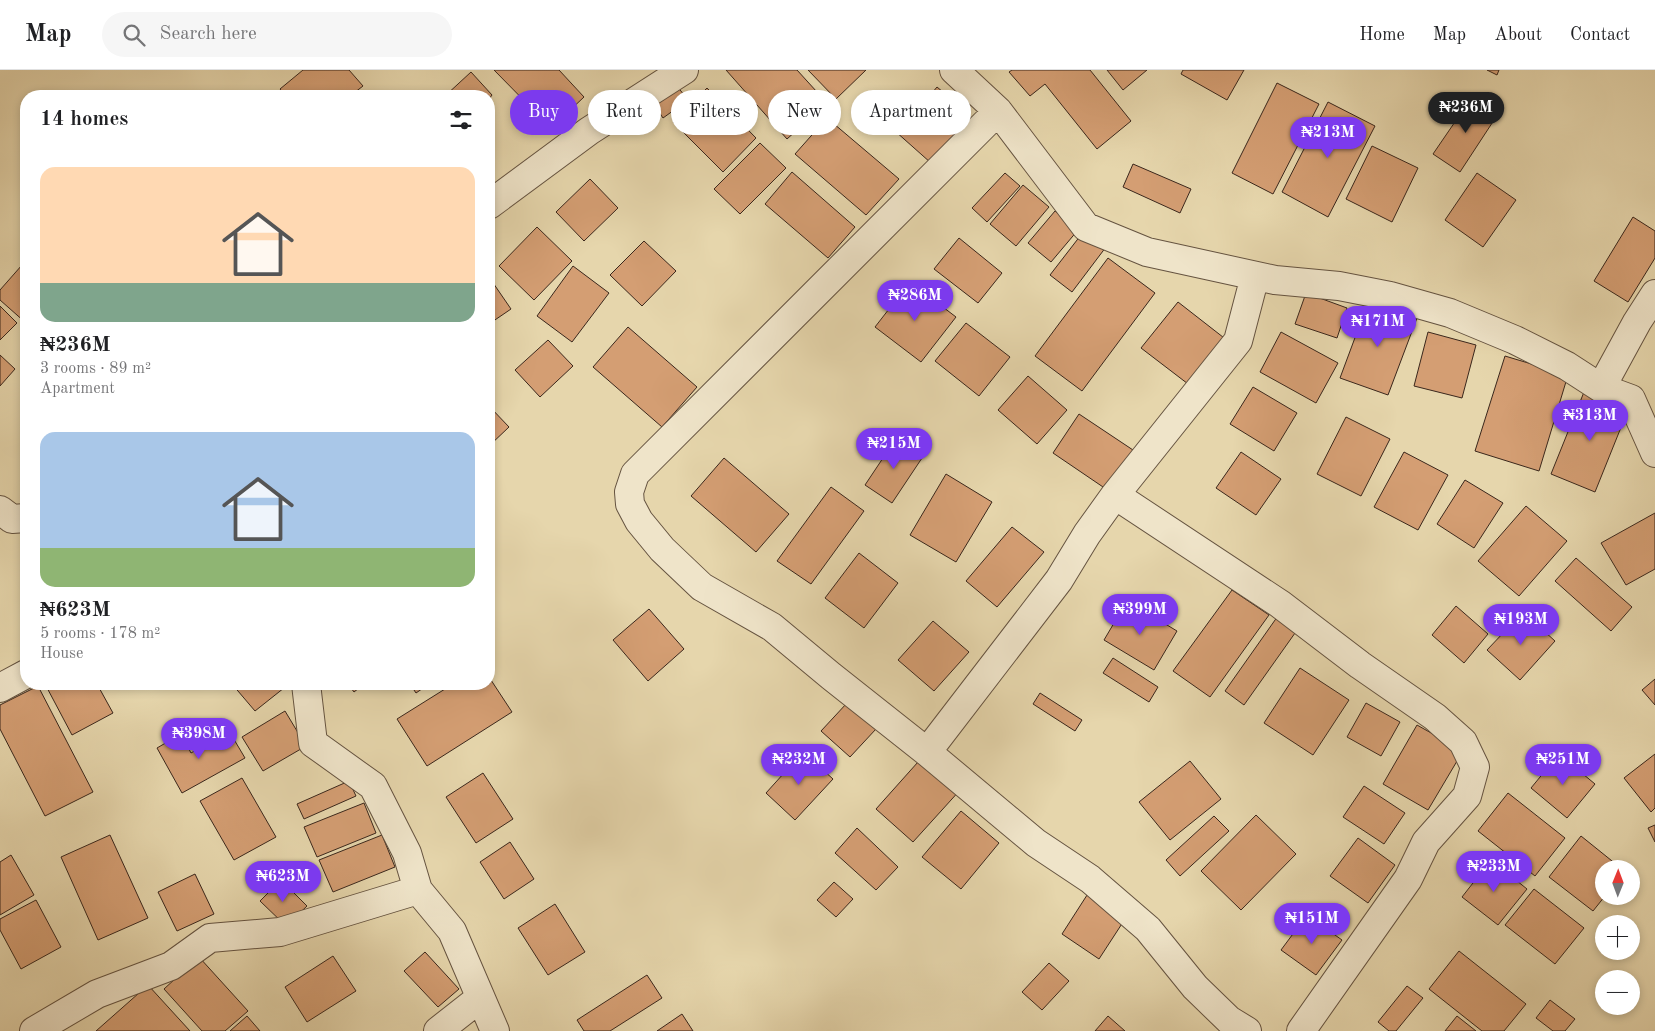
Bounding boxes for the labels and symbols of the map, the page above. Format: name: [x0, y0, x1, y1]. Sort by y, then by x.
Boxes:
pin: ₦236M: [1431, 92, 1501, 134]
pin: ₦213M: [1293, 116, 1363, 159]
pin: ₦286M: [880, 280, 950, 322]
pin: ₦171M: [1343, 306, 1413, 348]
pin: ₦313M: [1555, 400, 1625, 442]
pin: ₦215M: [859, 428, 929, 470]
pin: ₦399M: [1105, 594, 1175, 636]
pin: ₦193M: [1486, 604, 1556, 646]
pin: ₦398M: [164, 718, 234, 760]
pin: ₦232M: [764, 744, 834, 786]
pin: ₦251M: [1528, 744, 1598, 786]
pin: ₦233M: [1459, 850, 1529, 893]
pin: ₦623M: [248, 860, 318, 903]
north arrow: [1595, 860, 1640, 905]
pin: ₦151M: [1277, 902, 1347, 945]

